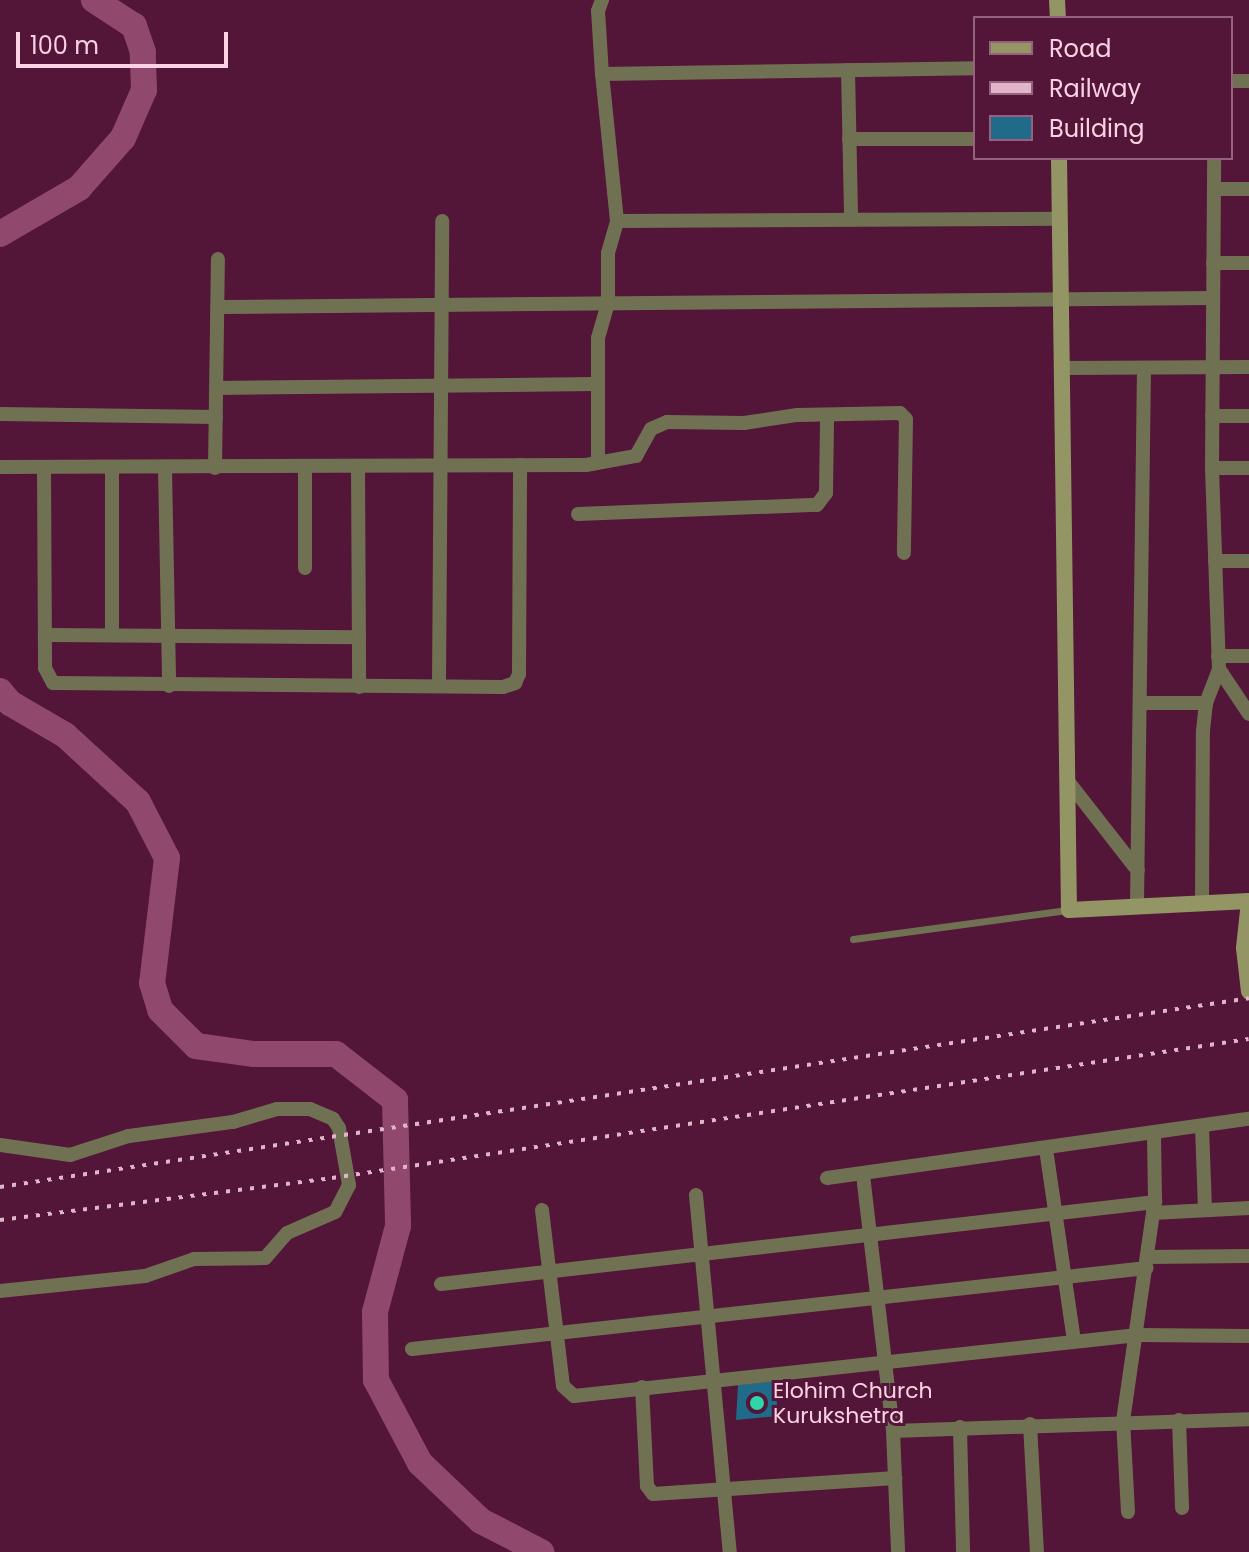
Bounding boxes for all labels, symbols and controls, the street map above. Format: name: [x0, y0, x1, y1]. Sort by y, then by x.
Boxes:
scale bar: [20, 16, 232, 66]
legend: [973, 16, 1233, 160]
text: 100 m: [30, 29, 99, 62]
text: Road: [1049, 32, 1111, 65]
text: Railway: [1049, 72, 1141, 105]
text: Building: [1049, 112, 1145, 145]
place label: Elohim Church Kurukshetra: [773, 1377, 933, 1428]
marker: Elohim Church Kurukshetra: [748, 1394, 766, 1412]

